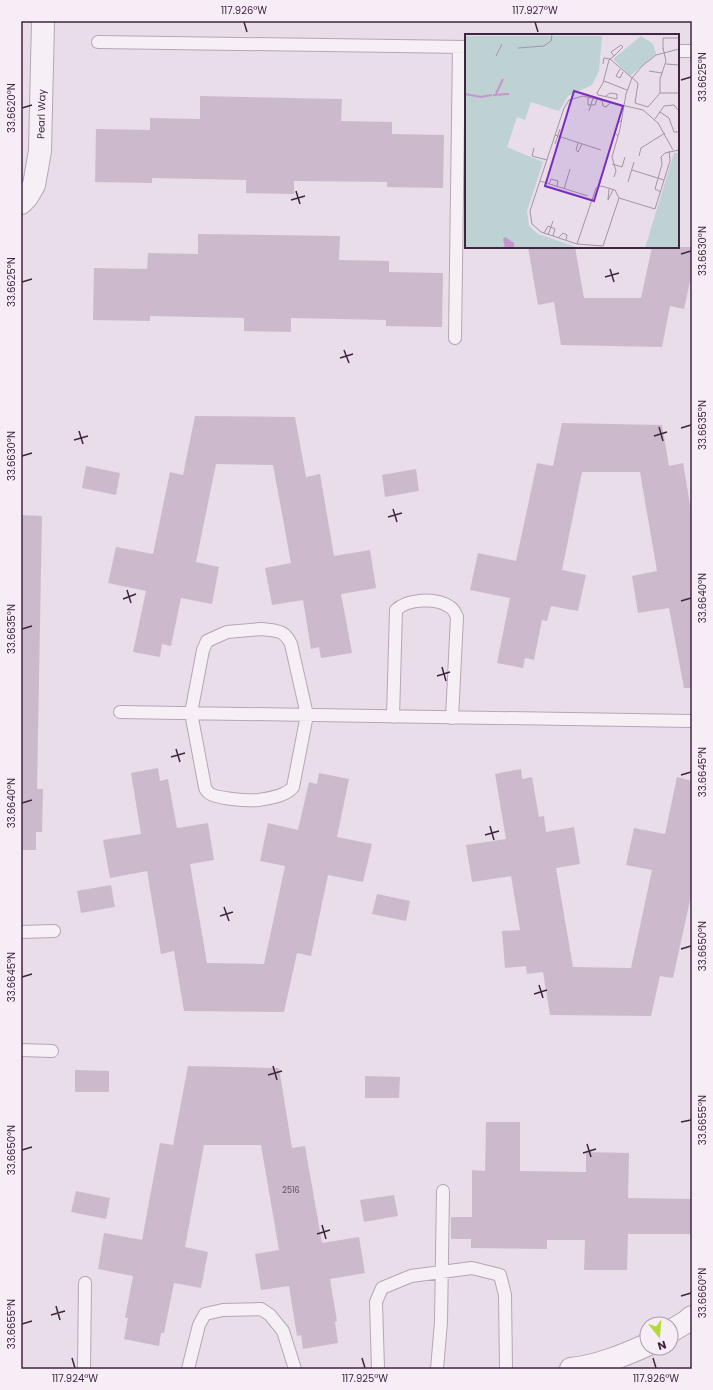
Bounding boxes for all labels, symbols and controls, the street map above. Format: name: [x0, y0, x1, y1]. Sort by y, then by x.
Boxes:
text: 117.926°W: [221, 3, 267, 18]
text: 117.927°W: [512, 3, 558, 18]
inset map: [465, 34, 679, 248]
text: 33.6625°N: [695, 52, 710, 102]
text: 33.6620°N: [4, 83, 19, 133]
street label: Pearl Way: [33, 88, 49, 139]
text: 33.6630°N: [695, 226, 710, 276]
text: 33.6625°N: [4, 257, 19, 307]
text: 33.6635°N: [695, 400, 710, 450]
text: 33.6630°N: [4, 431, 19, 481]
text: 33.6640°N: [695, 573, 710, 623]
text: 33.6635°N: [4, 604, 19, 654]
text: 33.6645°N: [695, 747, 710, 797]
text: 33.6640°N: [4, 778, 19, 828]
text: 33.6650°N: [695, 921, 710, 971]
text: 33.6645°N: [4, 952, 19, 1002]
text: 33.6655°N: [695, 1095, 710, 1145]
text: 33.6650°N: [4, 1125, 19, 1175]
house number: 2516: [282, 1185, 300, 1196]
text: 33.6660°N: [695, 1268, 710, 1318]
text: 33.6655°N: [4, 1299, 19, 1349]
north arrow: [639, 1316, 679, 1356]
text: N: [656, 1337, 668, 1354]
text: 117.924°W: [52, 1371, 98, 1386]
text: 117.925°W: [342, 1371, 388, 1386]
text: 117.926°W: [633, 1371, 679, 1386]

